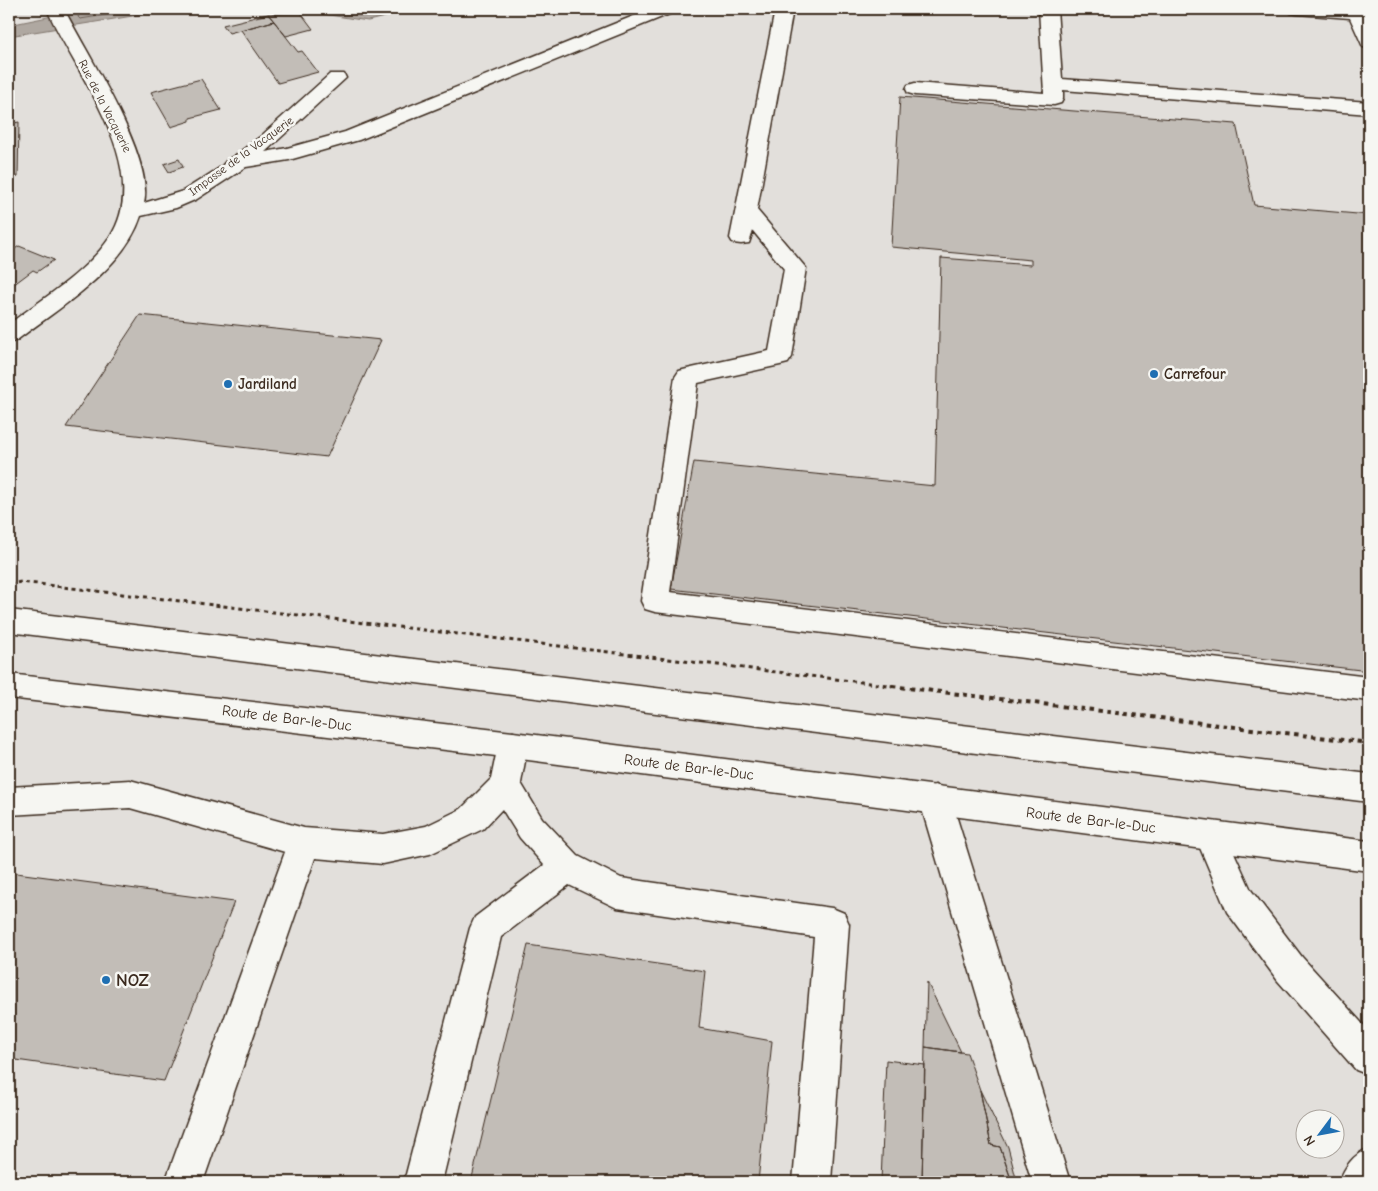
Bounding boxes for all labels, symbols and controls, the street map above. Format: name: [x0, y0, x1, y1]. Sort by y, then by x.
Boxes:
street label: Rue de la Vacquerie: [76, 57, 134, 155]
street label: Impasse de la Vacquerie: [186, 113, 296, 199]
place label: Carrefour: [1164, 365, 1226, 383]
marker: Carrefour: [1148, 368, 1160, 380]
place label: Jardiland: [238, 375, 297, 393]
marker: Jardiland: [222, 378, 234, 390]
street label: Route de Bar-le-Duc: [221, 701, 353, 735]
street label: Route de Bar-le-Duc: [623, 750, 755, 784]
street label: Route de Bar-le-Duc: [1025, 803, 1157, 837]
place label: NOZ: [116, 970, 149, 991]
marker: NOZ: [100, 974, 112, 986]
north arrow: [1296, 1108, 1346, 1158]
text: N: [1300, 1132, 1319, 1149]

